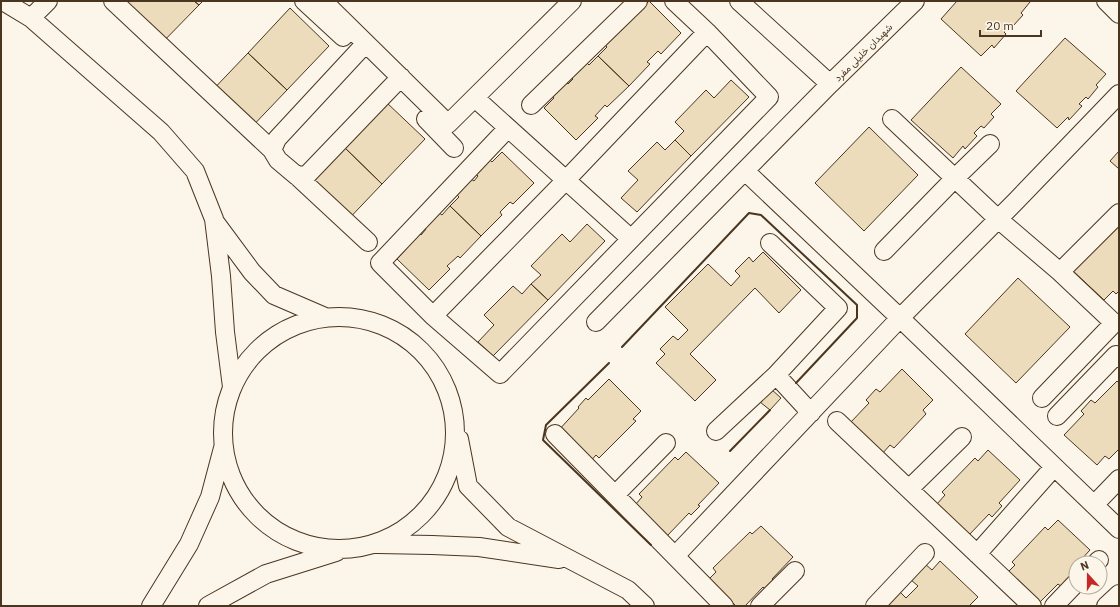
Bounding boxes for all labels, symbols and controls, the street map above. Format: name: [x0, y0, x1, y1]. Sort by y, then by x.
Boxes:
scale bar: [980, 12, 1041, 38]
text: 20 m: [986, 18, 1014, 33]
street label: شهیدان خلیلی مفرد: [832, 20, 895, 84]
north arrow: [1068, 555, 1108, 595]
text: N: [1078, 558, 1091, 574]

